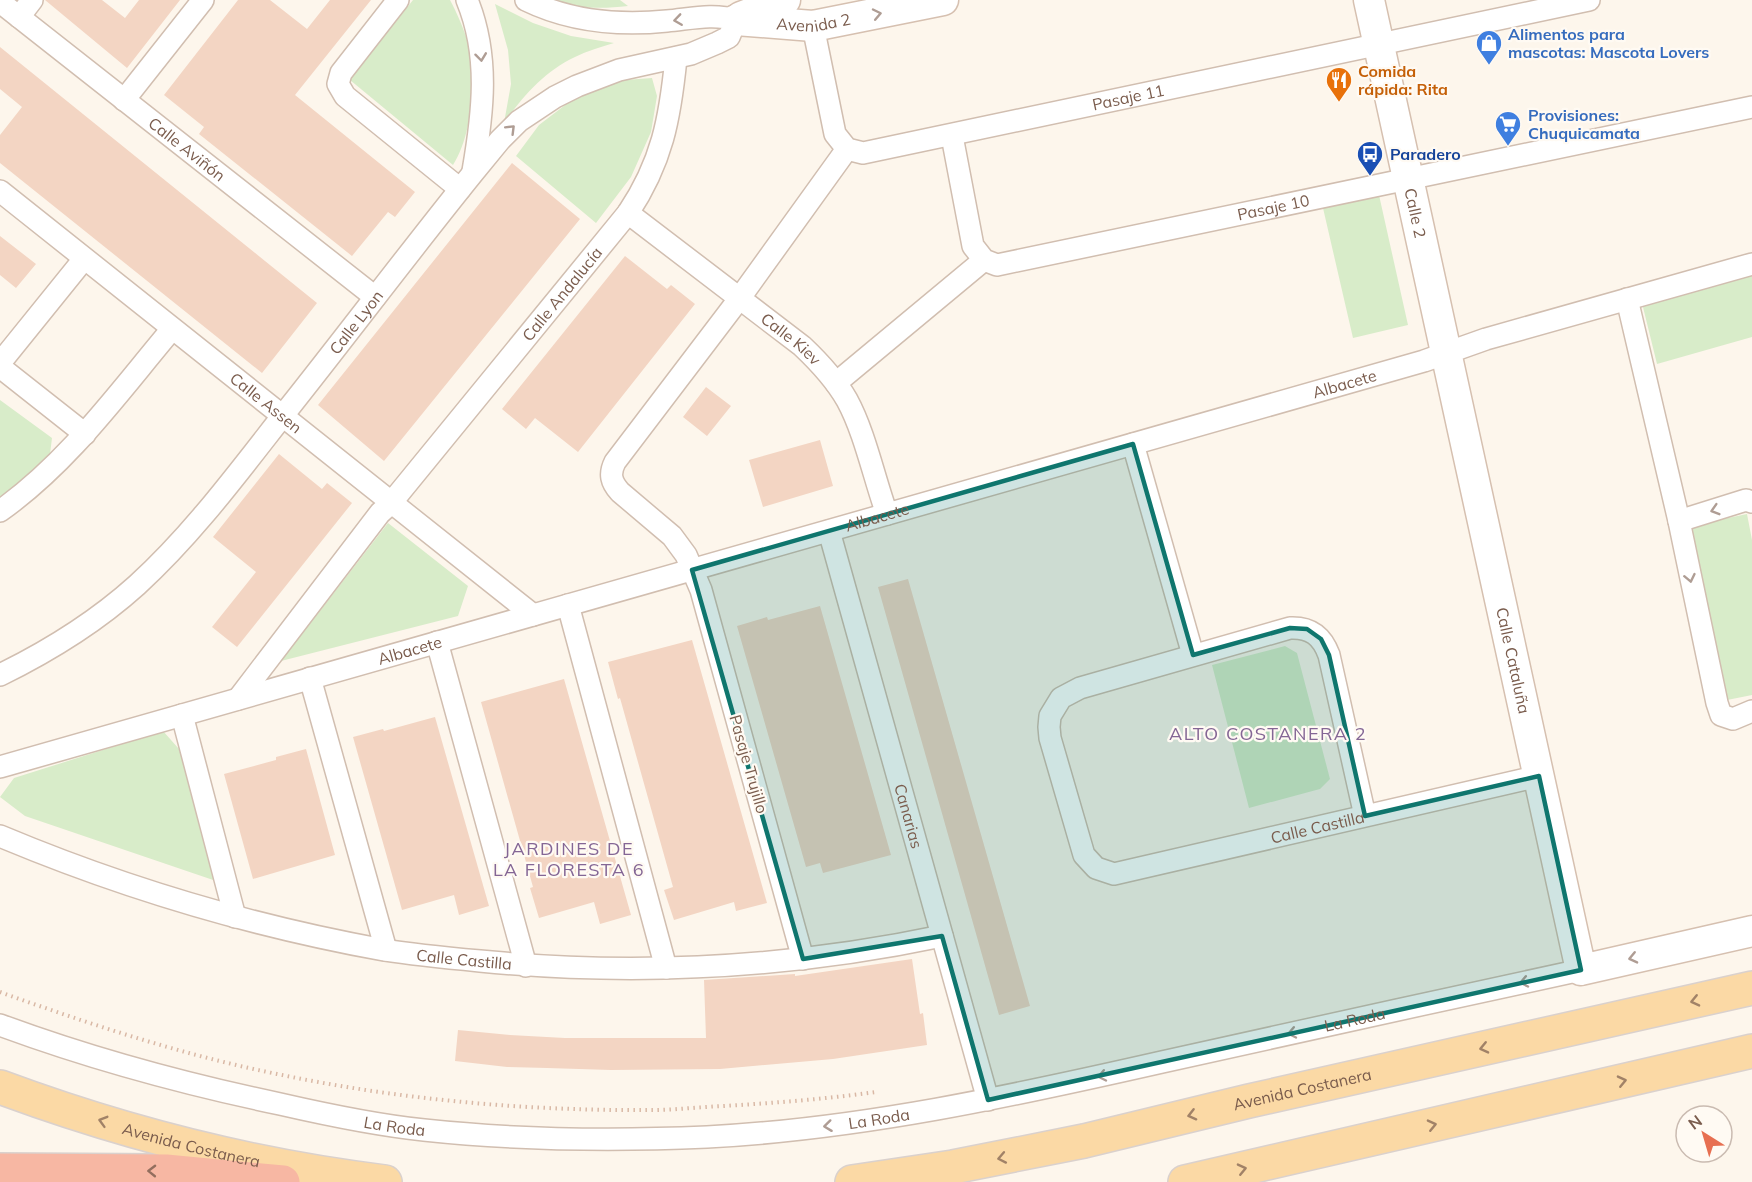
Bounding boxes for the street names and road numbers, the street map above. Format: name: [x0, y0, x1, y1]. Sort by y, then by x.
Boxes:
street label: Avenida 2: [776, 9, 852, 36]
street label: Pasaje 11: [1090, 80, 1166, 114]
street label: Calle Aviñón: [145, 113, 230, 186]
street label: Calle 2: [1400, 186, 1431, 240]
street label: Pasaje 10: [1235, 190, 1311, 224]
street label: Calle Andalucía: [518, 243, 606, 345]
street label: Calle Lyon: [325, 286, 387, 358]
street label: Calle Kiev: [757, 308, 826, 369]
street label: Albacete: [1310, 365, 1379, 402]
street label: Calle Assen: [226, 368, 306, 437]
street label: Albacete: [843, 498, 911, 536]
street label: Calle Cataluña: [1492, 605, 1535, 715]
street label: Albacete: [375, 632, 444, 669]
street label: Pasaje Trujillo: [725, 712, 773, 816]
street label: Canarias: [890, 781, 927, 851]
street label: Calle Castilla: [1269, 807, 1366, 848]
street label: Calle Castilla: [415, 945, 513, 974]
street label: La Roda: [1322, 1003, 1387, 1036]
street label: Avenida Costanera: [1231, 1064, 1373, 1114]
street label: La Roda: [847, 1104, 911, 1133]
street label: La Roda: [362, 1112, 426, 1140]
street label: Avenida Costanera: [120, 1118, 262, 1171]

